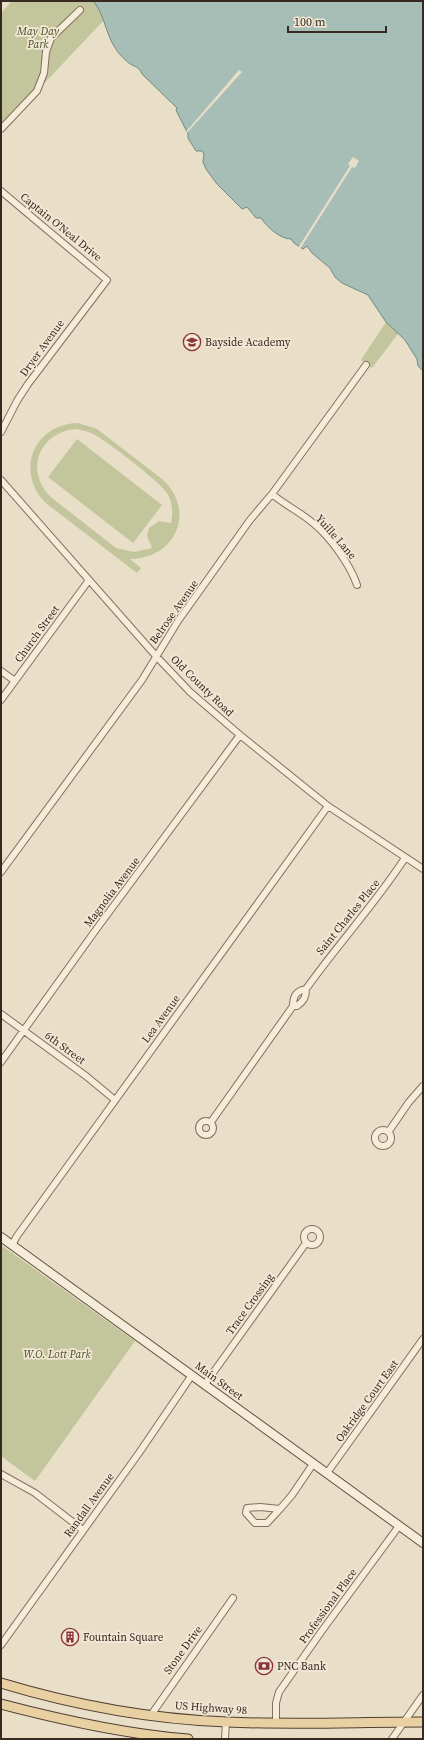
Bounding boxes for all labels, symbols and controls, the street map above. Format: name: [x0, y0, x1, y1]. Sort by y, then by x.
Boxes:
scale bar: [288, 8, 386, 34]
text: 100 m: [294, 14, 326, 30]
park label: May Day Park: [16, 24, 60, 52]
street label: Captain O'Neal Drive: [17, 189, 105, 265]
street label: Dryer Avenue: [16, 316, 68, 379]
school or university icon: Bayside Academy: [182, 332, 202, 352]
place label: Bayside Academy: [205, 335, 291, 350]
street label: Yuille Lane: [312, 511, 360, 563]
street label: Belrose Avenue: [146, 577, 202, 647]
street label: Church Street: [11, 602, 63, 666]
street label: Old County Road: [167, 652, 237, 721]
street label: Magnolia Avenue: [81, 854, 144, 930]
street label: Saint Charles Place: [313, 876, 383, 958]
street label: Lea Avenue: [138, 991, 184, 1046]
street label: 6th Street: [42, 1028, 89, 1068]
street label: Trace Crossing: [223, 1270, 278, 1338]
park label: W.O. Lott Park: [23, 1347, 91, 1362]
street label: Oakridge Court East: [332, 1357, 402, 1445]
street label: Main Street: [192, 1358, 246, 1404]
street label: Randall Avenue: [60, 1469, 118, 1540]
street label: Professional Place: [296, 1565, 361, 1647]
street label: Stone Drive: [160, 1622, 206, 1677]
building icon: Fountain Square: [60, 1627, 80, 1647]
place label: Fountain Square: [83, 1630, 164, 1645]
bank icon: PNC Bank: [254, 1656, 274, 1676]
place label: PNC Bank: [277, 1659, 327, 1674]
street label: US Highway 98: [174, 1698, 248, 1718]

